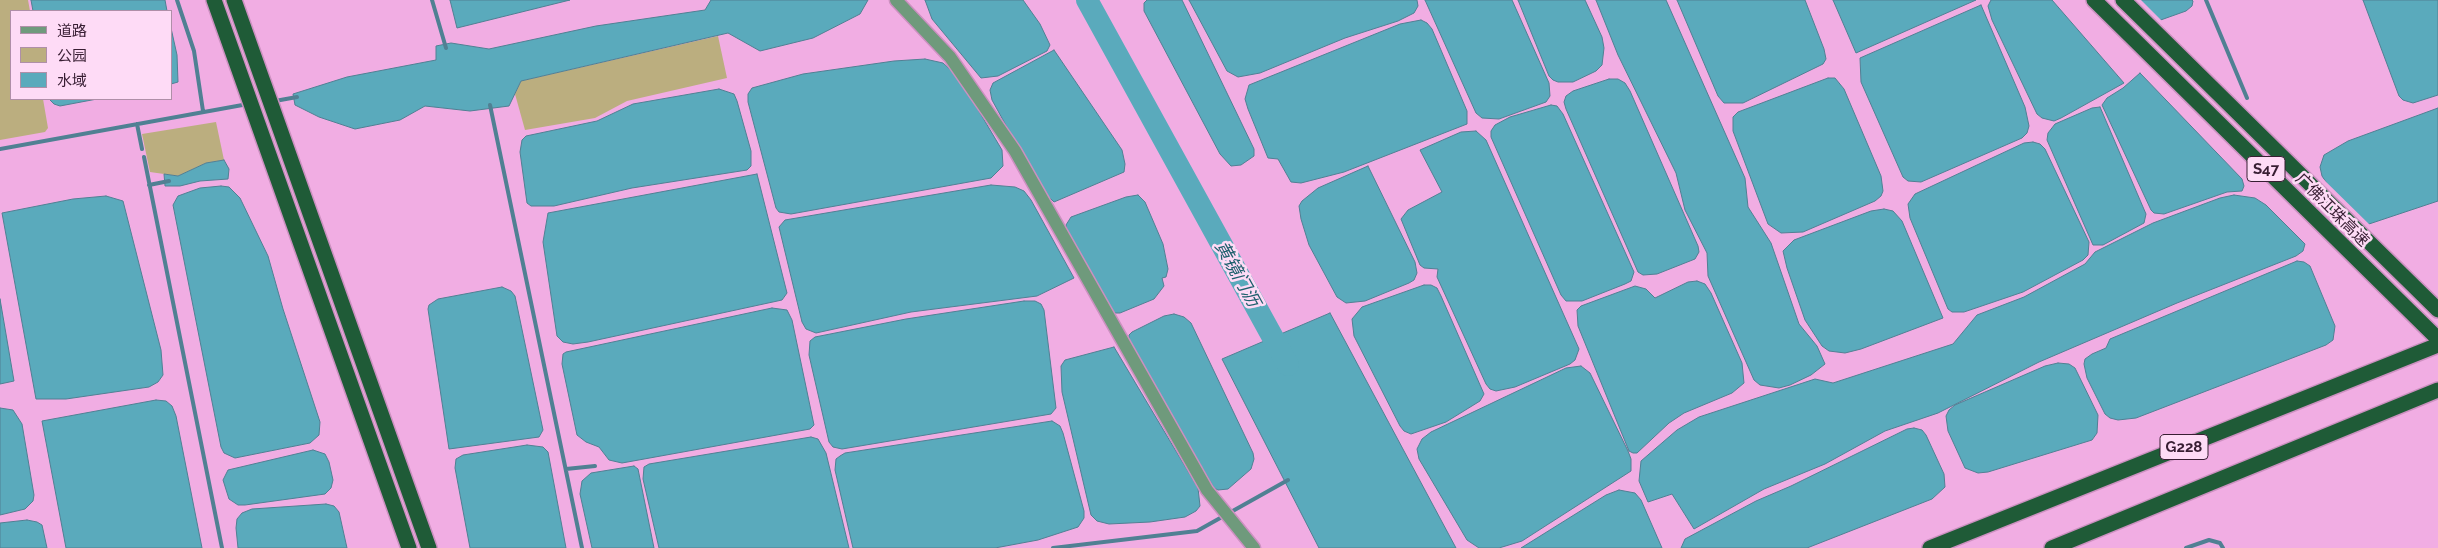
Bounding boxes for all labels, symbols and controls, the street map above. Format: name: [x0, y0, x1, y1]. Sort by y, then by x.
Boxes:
legend: [10, 10, 172, 100]
text: 道路: [57, 22, 87, 40]
text: 公园: [57, 47, 87, 65]
text: 水域: [57, 72, 87, 90]
road number: S47: [2247, 156, 2285, 182]
street label: 广佛江珠高速: [2291, 169, 2373, 251]
water label: 黄镜门沥: [1210, 237, 1264, 311]
road number: G228: [2160, 434, 2208, 460]

